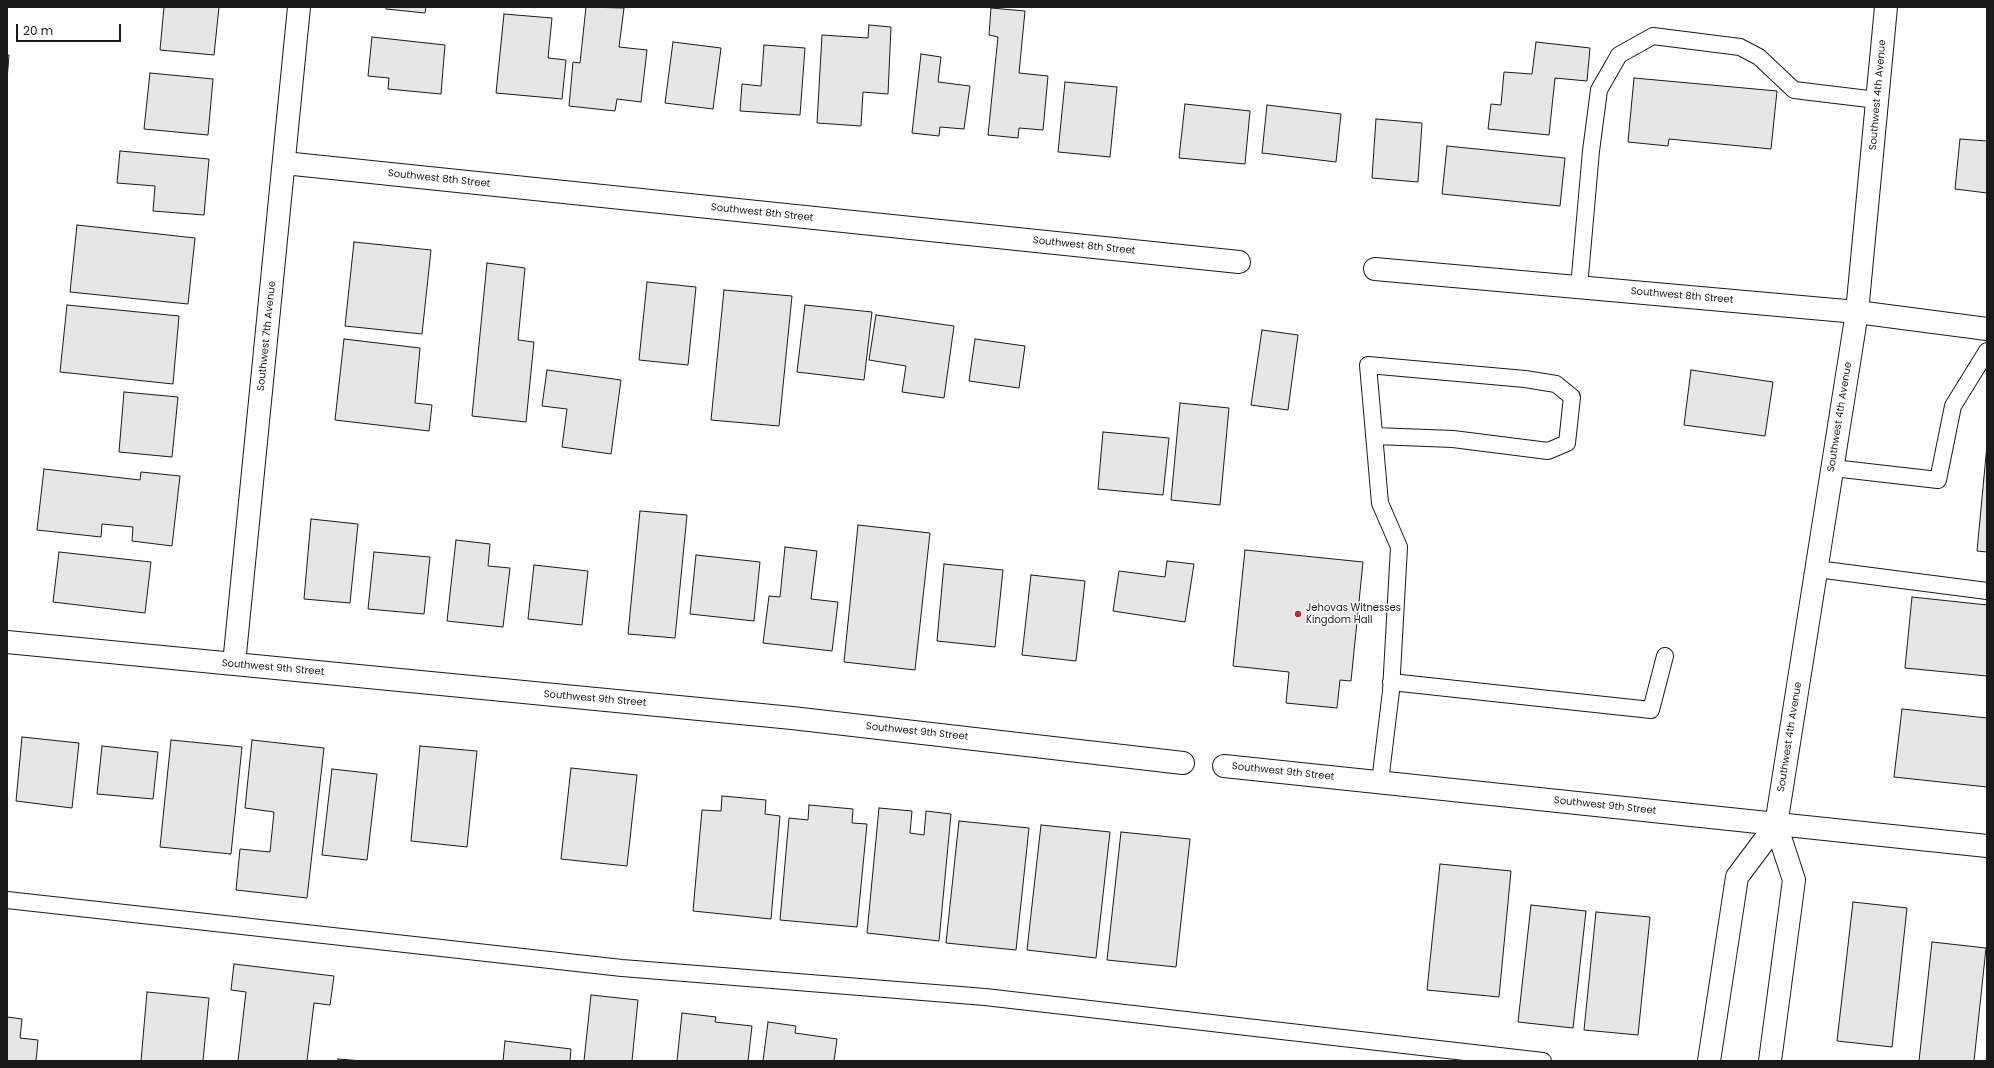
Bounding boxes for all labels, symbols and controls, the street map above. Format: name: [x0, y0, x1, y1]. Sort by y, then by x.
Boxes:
scale bar: [18, 16, 123, 42]
text: 20 m: [23, 22, 53, 39]
street label: Southwest 4th Avenue: [1867, 39, 1889, 151]
street label: Southwest 8th Street: [387, 168, 491, 190]
street label: Southwest 8th Street: [710, 202, 814, 224]
street label: Southwest 8th Street: [1032, 235, 1136, 257]
street label: Southwest 7th Avenue: [255, 280, 279, 392]
street label: Southwest 8th Street: [1630, 286, 1734, 306]
street label: Southwest 4th Avenue: [1825, 361, 1855, 473]
place label: Jehovas Witnesses Kingdom Hall: [1306, 602, 1401, 626]
marker: Jehovas Witnesses Kingdom Hall: [1293, 609, 1303, 619]
street label: Southwest 9th Street: [221, 658, 325, 678]
street label: Southwest 4th Avenue: [1775, 681, 1805, 793]
street label: Southwest 9th Street: [543, 689, 647, 709]
street label: Southwest 9th Street: [865, 721, 969, 743]
street label: Southwest 9th Street: [1231, 761, 1335, 783]
street label: Southwest 9th Street: [1553, 795, 1657, 817]

